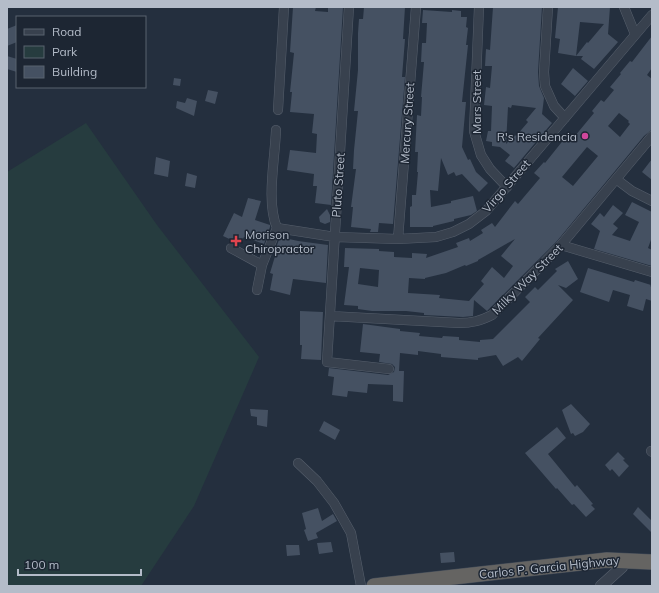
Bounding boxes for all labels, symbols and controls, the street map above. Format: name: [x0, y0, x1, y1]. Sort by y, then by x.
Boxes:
legend: [16, 16, 146, 88]
text: Road: [52, 24, 81, 39]
text: Park: [52, 44, 78, 59]
text: Building: [52, 64, 97, 79]
street label: Mars Street: [469, 70, 484, 134]
street label: Mercury Street: [397, 82, 417, 164]
place label: R's Residencia: [497, 129, 577, 144]
marker: R's Residencia: [580, 131, 590, 141]
street label: Pluto Street: [328, 152, 348, 218]
street label: Virgo Street: [479, 156, 533, 216]
place label: Morison Chiropractor: [245, 227, 315, 256]
marker: Morison Chiropractor: [230, 235, 242, 247]
street label: Milky Way Street: [488, 240, 566, 318]
scale bar: [18, 551, 141, 577]
street label: Carlos P. Garcia Highway: [478, 552, 620, 582]
text: 100 m: [24, 557, 59, 572]

